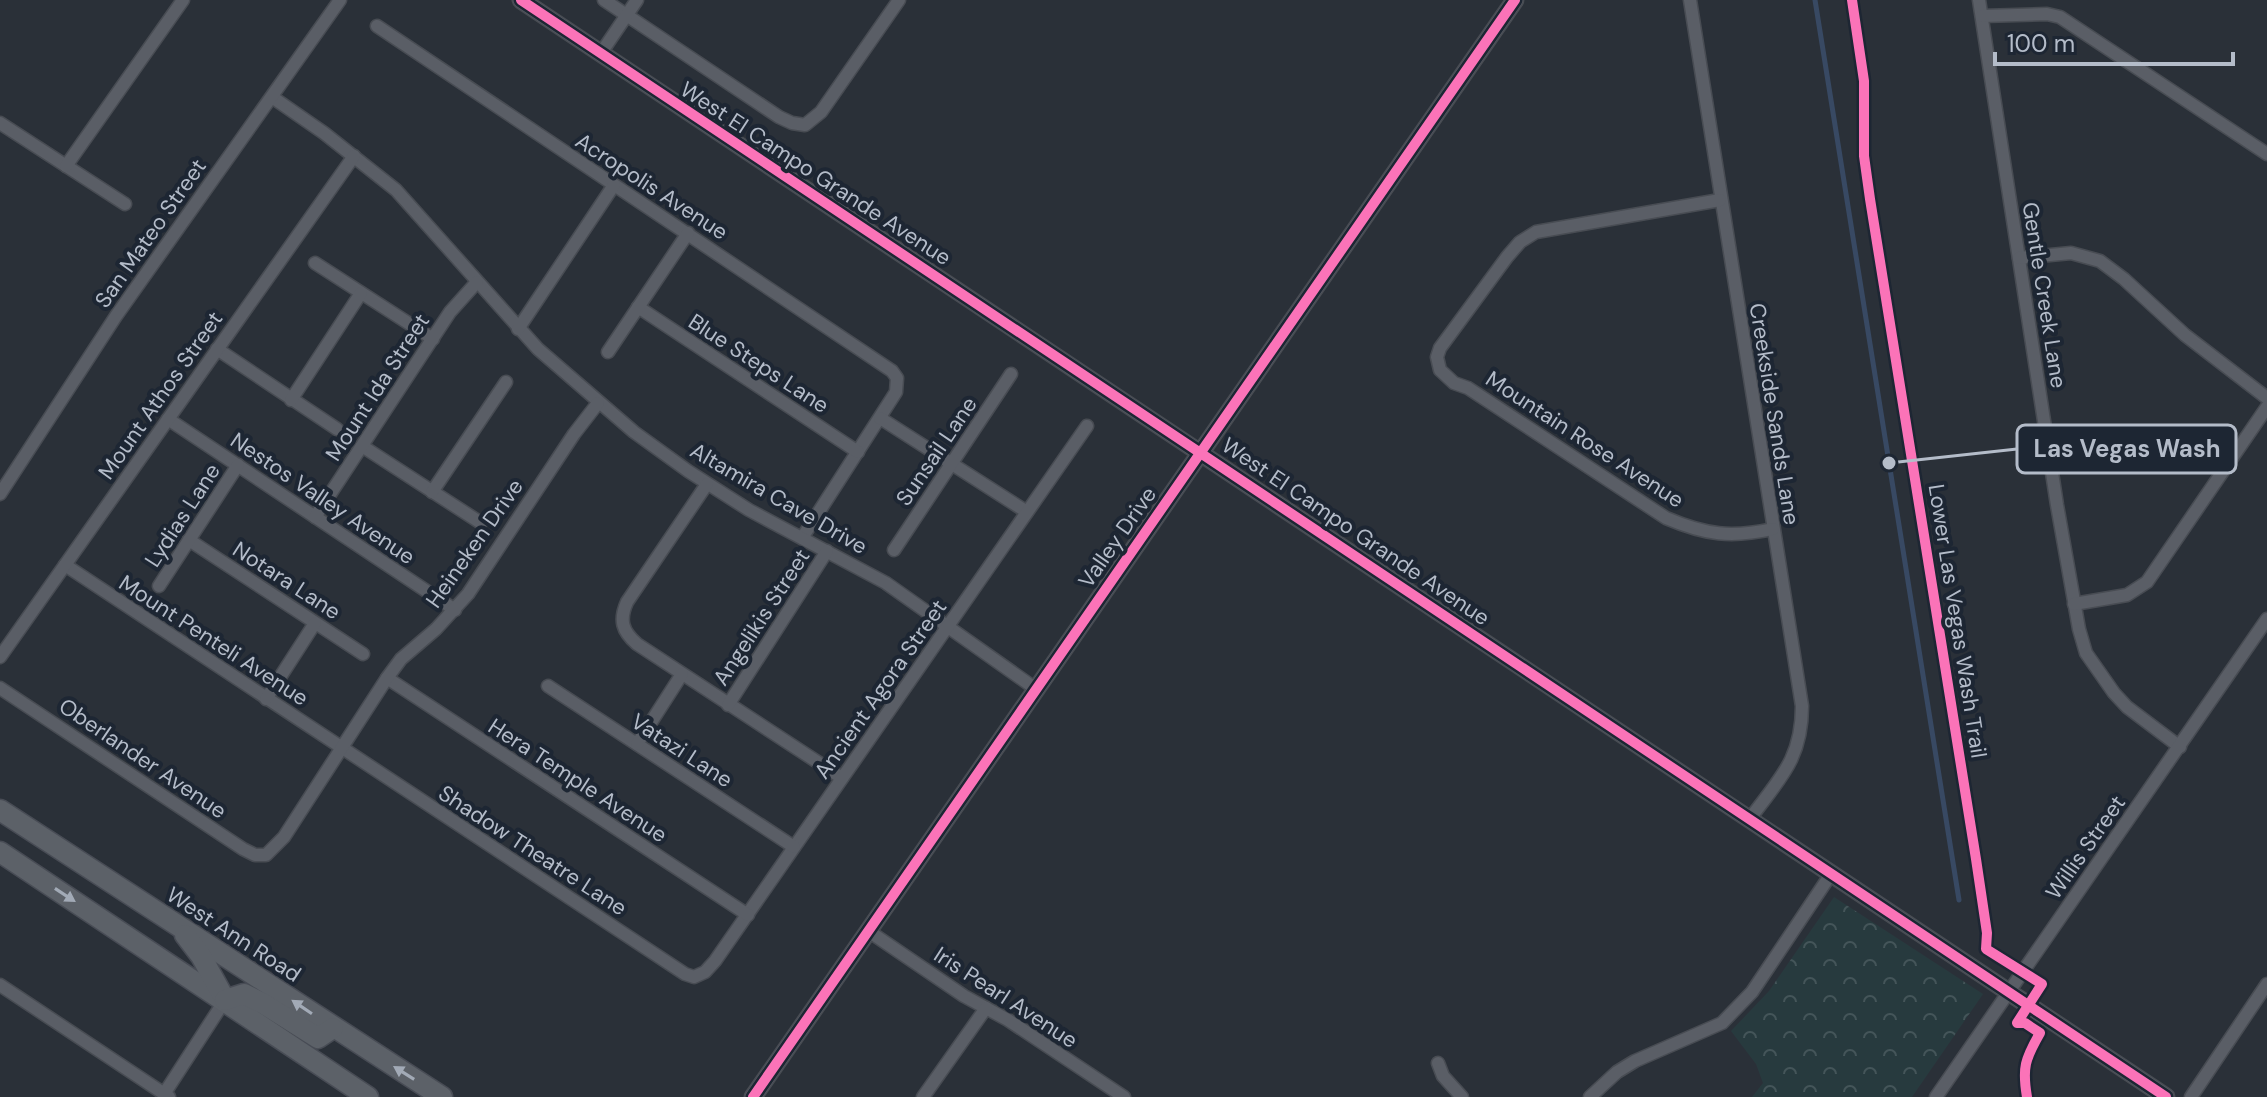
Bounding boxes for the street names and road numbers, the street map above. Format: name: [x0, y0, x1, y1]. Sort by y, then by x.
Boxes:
street label: West El Campo Grande Avenue: [675, 75, 957, 272]
street label: Acropolis Avenue: [570, 126, 733, 247]
street label: San Mateo Street: [88, 153, 213, 313]
street label: Gentle Creek Lane: [2015, 200, 2074, 390]
street label: Creekside Sands Lane: [1743, 301, 1806, 527]
street label: Mount Athos Street: [92, 306, 229, 485]
street label: Blue Steps Lane: [683, 307, 835, 420]
street label: Mount Ida Street: [319, 308, 436, 467]
street label: Mountain Rose Avenue: [1480, 364, 1689, 514]
street label: Sunsail Lane: [889, 391, 984, 512]
street label: Nestos Valley Avenue: [225, 426, 421, 571]
street label: West El Campo Grande Avenue: [1216, 431, 1495, 632]
street label: Altamira Cave Drive: [685, 436, 873, 561]
street label: Lydias Lane: [138, 458, 227, 573]
street label: Heineken Drive: [419, 473, 530, 614]
street label: Valley Drive: [1072, 481, 1163, 594]
street label: Lower Las Vegas Wash Trail: [1922, 482, 1993, 760]
street label: Notara Lane: [227, 535, 346, 626]
street label: Angelikis Street: [706, 543, 816, 691]
street label: Mount Penteli Avenue: [114, 568, 314, 713]
street label: Ancient Agora Street: [808, 594, 953, 785]
street label: Oberlander Avenue: [53, 692, 232, 825]
street label: Vatazi Lane: [625, 707, 738, 794]
street label: Hera Temple Avenue: [483, 712, 673, 849]
street label: Shadow Theatre Lane: [433, 779, 632, 922]
street label: Willis Street: [2039, 789, 2132, 905]
street label: West Ann Road: [161, 880, 306, 989]
street label: Iris Pearl Avenue: [928, 940, 1083, 1055]

